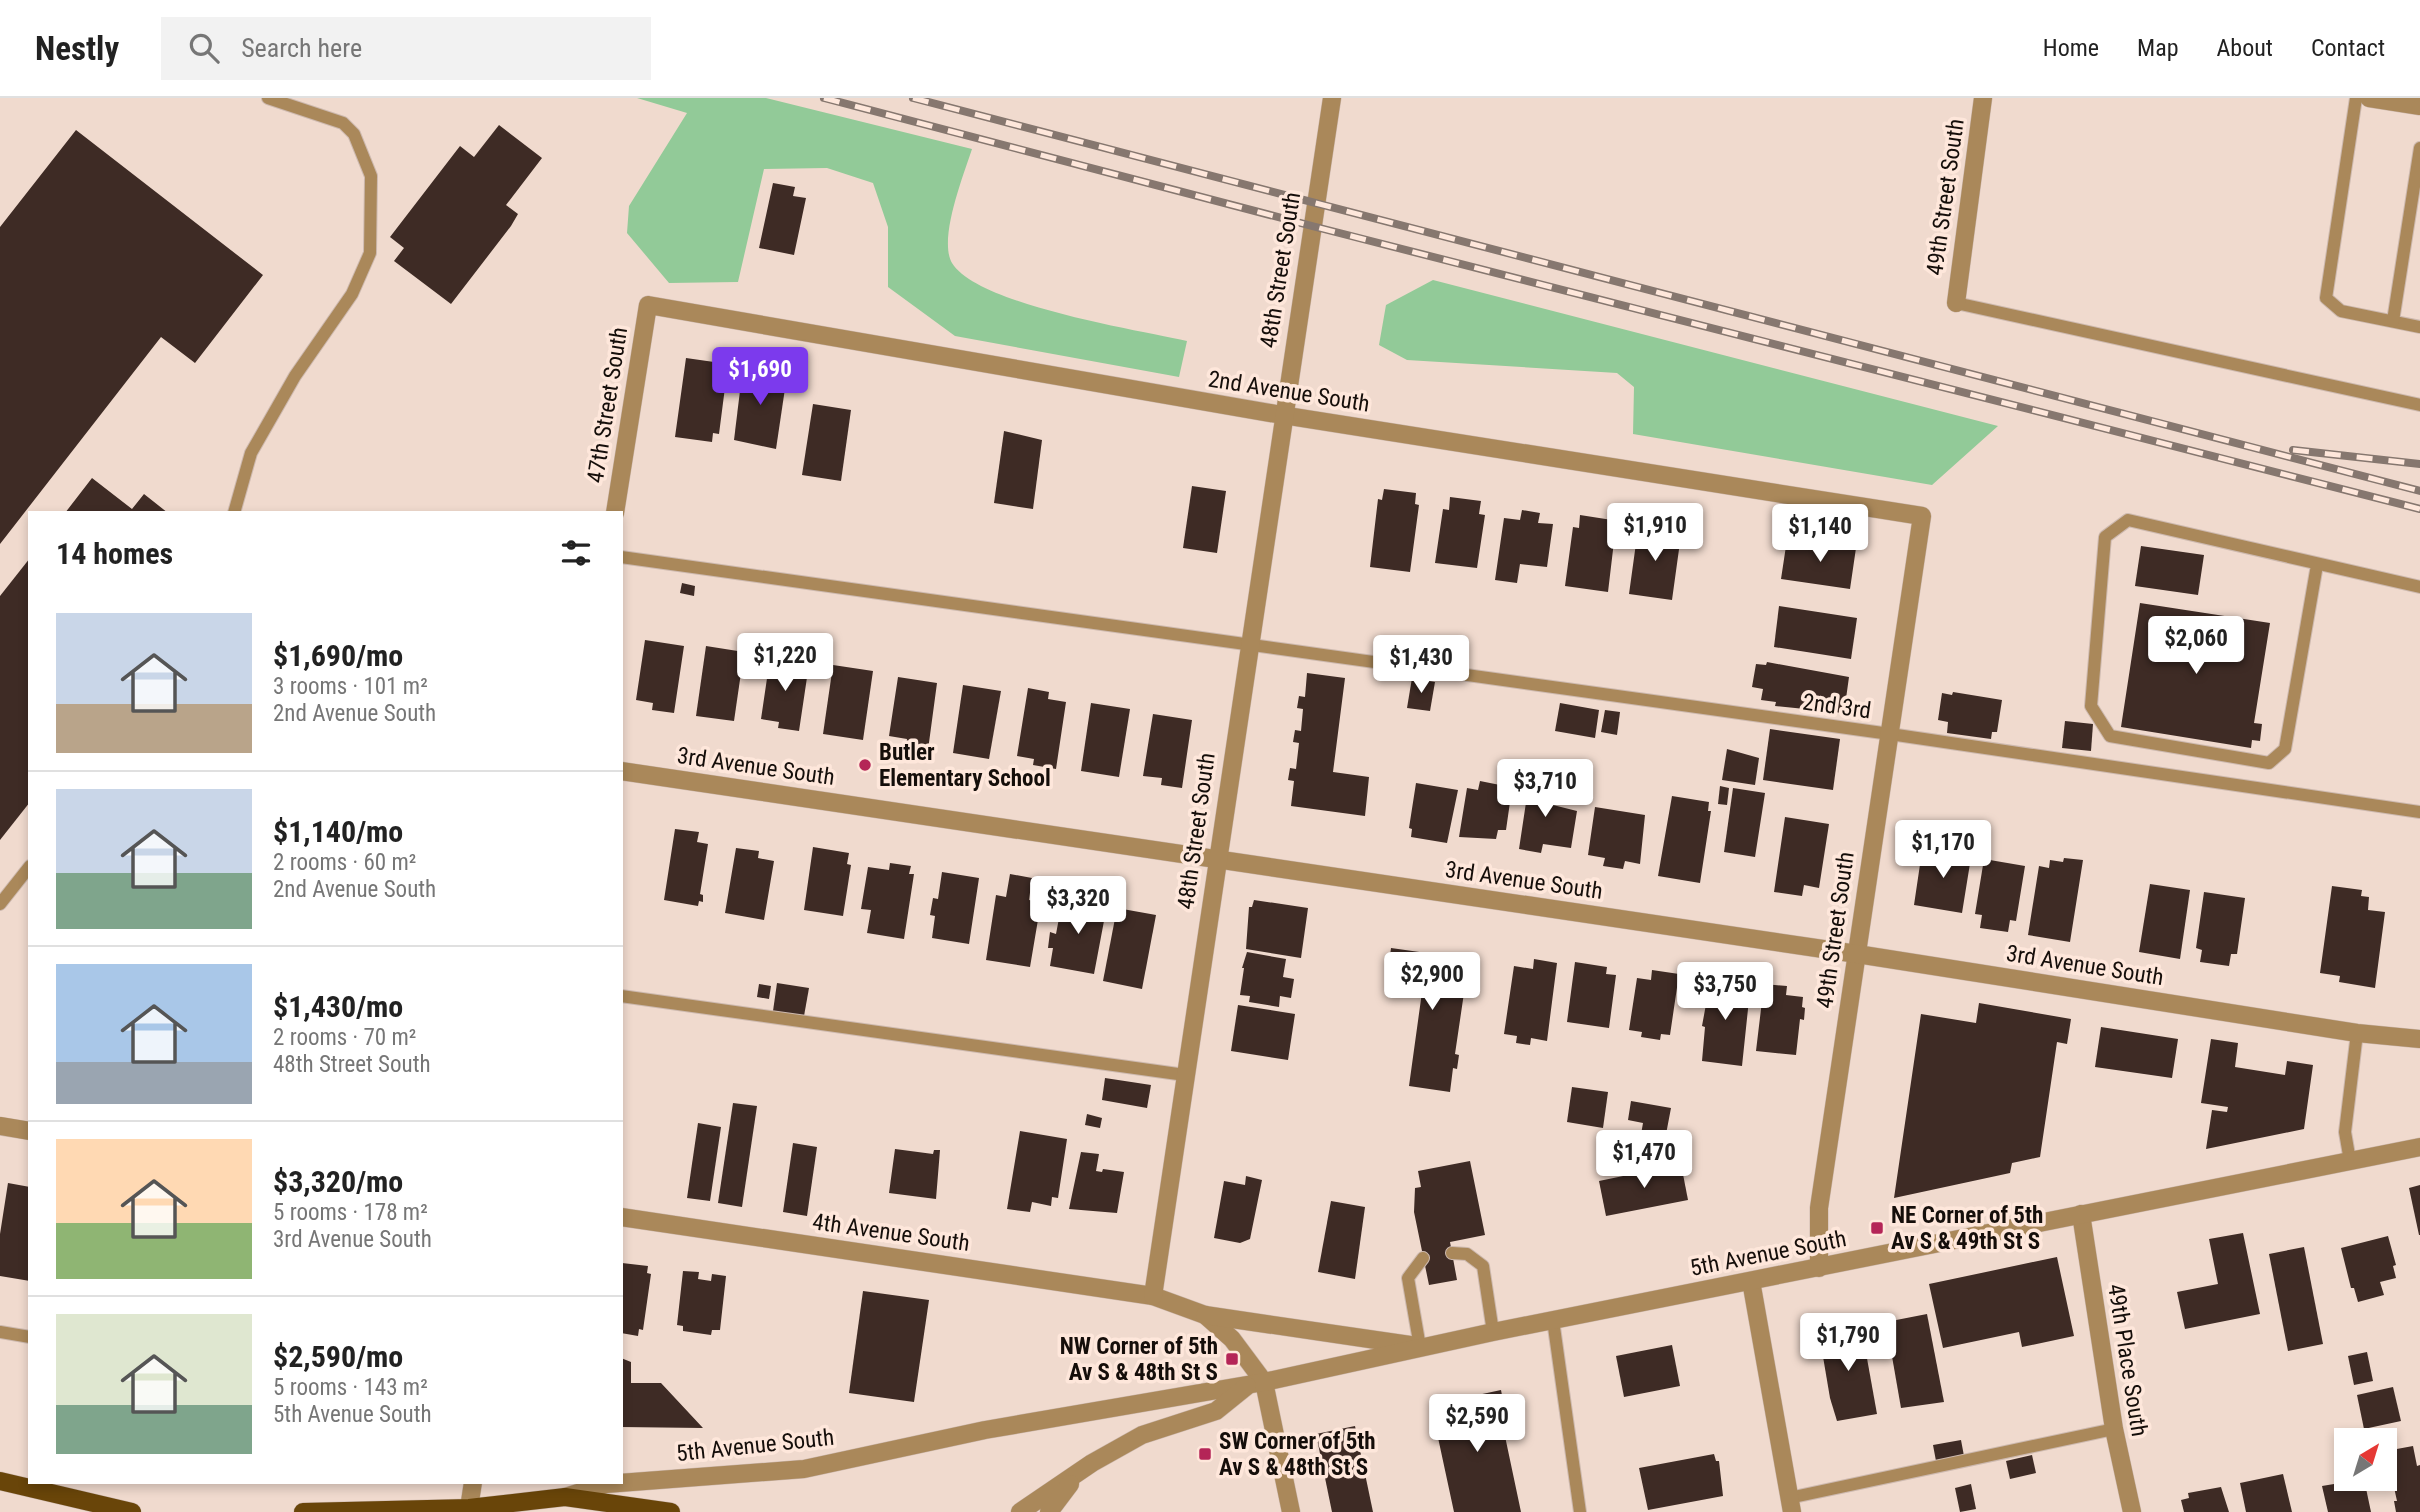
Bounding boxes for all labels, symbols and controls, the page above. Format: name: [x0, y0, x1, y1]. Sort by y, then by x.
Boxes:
search box: [161, 17, 651, 80]
text: Nestly: [35, 29, 119, 68]
icon: search: [185, 29, 223, 67]
text: Search here: [241, 33, 362, 63]
text: Home: [2043, 34, 2099, 62]
text: Map: [2137, 34, 2179, 62]
text: About: [2217, 34, 2273, 62]
text: Contact: [2311, 34, 2385, 62]
street label: 49th Street South: [1921, 117, 1970, 277]
street label: 48th Street South: [1255, 190, 1306, 350]
street label: 47th Street South: [582, 325, 633, 485]
pin: $1,690: [703, 348, 817, 407]
text: $1,690: [728, 356, 792, 383]
street label: 2nd Avenue South: [1206, 365, 1372, 418]
pin: $1,910: [1598, 504, 1712, 563]
pin: $1,140: [1763, 504, 1877, 564]
text: $1,910: [1623, 512, 1687, 539]
text: $1,140: [1788, 513, 1852, 540]
icon: filters: [557, 534, 595, 572]
text: 14 homes: [56, 536, 173, 571]
pin: $2,060: [2139, 616, 2253, 676]
text: $2,060: [2164, 625, 2228, 652]
pin: $1,220: [728, 634, 842, 693]
pin: $1,430: [1364, 636, 1478, 695]
text: $1,690/mo: [273, 638, 403, 673]
icon: home: [112, 641, 196, 725]
text: $1,220: [753, 642, 817, 669]
text: $1,430: [1389, 644, 1453, 671]
text: 3 rooms · 101 m²: [273, 673, 428, 700]
street label: 2nd 3rd: [1801, 688, 1873, 725]
text: 2nd Avenue South: [273, 700, 436, 727]
place label: Butler Elementary School: [879, 739, 1051, 792]
street label: 3rd Avenue South: [675, 742, 836, 791]
street label: 48th Street South: [1172, 751, 1221, 911]
marker: Butler Elementary School: [857, 757, 873, 773]
pin: $3,710: [1488, 760, 1602, 819]
text: $3,710: [1513, 768, 1577, 795]
text: $1,140/mo: [273, 814, 403, 849]
icon: home: [112, 817, 196, 901]
pin: $1,170: [1886, 820, 2000, 880]
text: $1,170: [1911, 829, 1975, 856]
text: 2 rooms · 60 m²: [273, 849, 416, 876]
street label: 49th Street South: [1811, 850, 1860, 1010]
street label: 3rd Avenue South: [1443, 856, 1604, 905]
text: 2nd Avenue South: [273, 876, 436, 903]
pin: $3,320: [1021, 876, 1135, 936]
text: $3,320: [1046, 885, 1110, 912]
street label: 3rd Avenue South: [2004, 940, 2165, 991]
pin: $2,900: [1375, 953, 1489, 1012]
text: $2,900: [1400, 961, 1464, 988]
pin: $3,750: [1668, 962, 1782, 1022]
text: $3,750: [1693, 971, 1757, 998]
text: $1,430/mo: [273, 989, 403, 1024]
icon: home: [112, 992, 196, 1076]
text: 2 rooms · 70 m²: [273, 1024, 416, 1051]
text: 48th Street South: [273, 1051, 431, 1078]
pin: $1,470: [1587, 1130, 1701, 1190]
text: $1,470: [1612, 1139, 1676, 1166]
text: $3,320/mo: [273, 1164, 403, 1199]
icon: home: [112, 1167, 196, 1251]
text: 5 rooms · 178 m²: [273, 1199, 428, 1226]
place label: NE Corner of 5th Av S & 49th St S: [1891, 1202, 2043, 1255]
street label: 4th Avenue South: [811, 1208, 971, 1257]
marker: NE Corner of 5th Av S & 49th St S: [1869, 1220, 1885, 1236]
street label: 5th Avenue South: [1688, 1225, 1848, 1282]
text: 3rd Avenue South: [273, 1226, 432, 1253]
street label: 49th Place South: [2102, 1282, 2153, 1438]
pin: $1,790: [1791, 1314, 1905, 1373]
text: $1,790: [1816, 1322, 1880, 1349]
place label: NW Corner of 5th Av S & 48th St S: [1060, 1333, 1218, 1386]
text: $2,590/mo: [273, 1339, 403, 1374]
icon: home: [112, 1342, 196, 1426]
marker: NW Corner of 5th Av S & 48th St S: [1224, 1351, 1240, 1367]
text: 5 rooms · 143 m²: [273, 1374, 428, 1401]
pin: $2,590: [1420, 1394, 1534, 1454]
text: 5th Avenue South: [273, 1401, 432, 1428]
text: $2,590: [1445, 1403, 1509, 1430]
street label: 5th Avenue South: [675, 1424, 835, 1467]
place label: SW Corner of 5th Av S & 48th St S: [1219, 1428, 1376, 1481]
north arrow: [2334, 1428, 2398, 1491]
map controls: [2334, 1428, 2397, 1491]
marker: SW Corner of 5th Av S & 48th St S: [1197, 1446, 1213, 1462]

